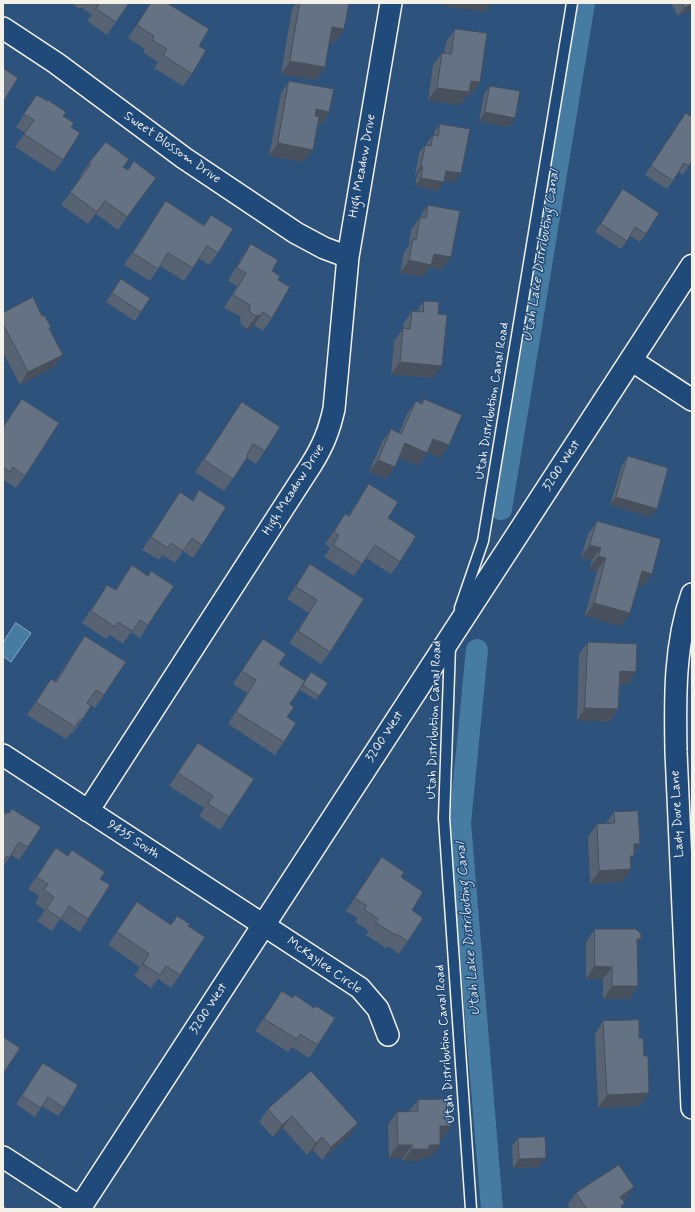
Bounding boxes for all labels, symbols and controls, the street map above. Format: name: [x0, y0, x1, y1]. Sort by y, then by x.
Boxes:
street label: Sweet Blossom Drive: [120, 109, 224, 187]
street label: High Meadow Drive: [346, 113, 380, 219]
water label: Utah Lake Distributing Canal: [520, 169, 564, 343]
street label: Utah Distribution Canal Road: [473, 321, 513, 481]
street label: 3200 West: [540, 437, 584, 495]
street label: High Meadow Drive: [260, 441, 328, 539]
street label: Utah Distribution Canal Road: [424, 640, 446, 800]
street label: 3200 West: [363, 708, 407, 766]
street label: Lady Dove Lane: [668, 770, 688, 858]
street label: 9435 South: [104, 817, 162, 863]
water label: Utah Lake Distributing Canal: [453, 842, 485, 1016]
street label: McKaylee Circle: [283, 934, 365, 998]
street label: Utah Distribution Canal Road: [433, 964, 459, 1124]
street label: 3200 West: [187, 980, 231, 1038]

